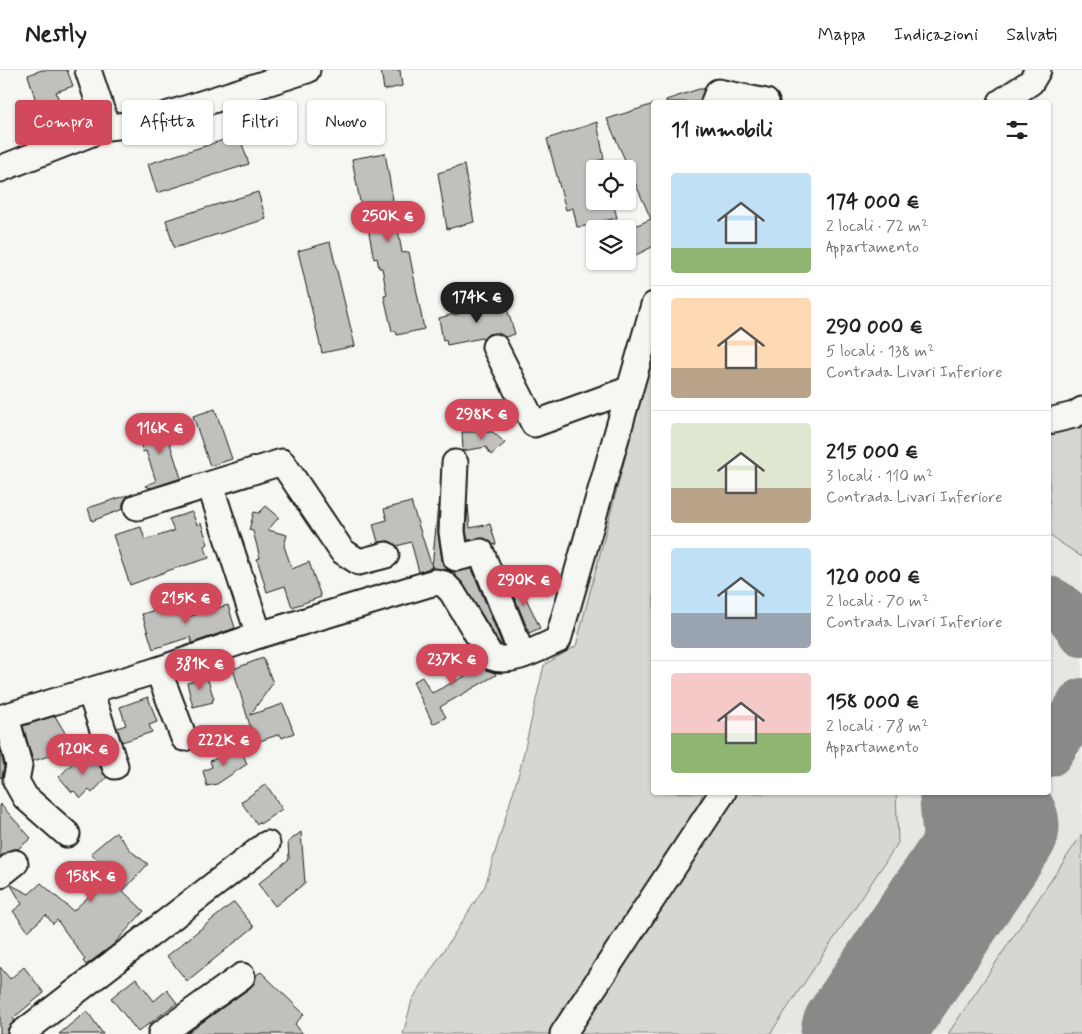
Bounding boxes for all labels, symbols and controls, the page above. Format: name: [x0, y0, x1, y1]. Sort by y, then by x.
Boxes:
text: Nestly: [25, 19, 87, 50]
text: Mappa: [818, 23, 866, 47]
text: Indicazioni: [894, 23, 978, 47]
text: Salvati: [1006, 23, 1057, 47]
chip: Compra: [15, 100, 112, 145]
chip: Affitta: [122, 100, 213, 145]
chip: Filtri: [223, 100, 297, 145]
chip: Nuovo: [307, 100, 385, 145]
text: 11 immobili: [671, 116, 773, 144]
icon: filters: [1003, 116, 1031, 144]
map controls: [586, 160, 636, 270]
button: locate: [586, 160, 636, 210]
text: 174 000 €: [826, 188, 920, 216]
icon: home: [711, 193, 771, 253]
pin: 250K €: [347, 200, 429, 243]
text: 250K €: [362, 206, 414, 227]
text: 2 locali · 72 m²: [826, 216, 928, 237]
button: layers: [586, 220, 636, 270]
text: Appartamento: [826, 237, 919, 258]
pin: 174K €: [436, 282, 518, 324]
text: 174K €: [452, 287, 502, 308]
text: 290 000 €: [826, 313, 923, 341]
icon: home: [711, 318, 771, 378]
text: 5 locali · 138 m²: [826, 341, 934, 362]
text: Contrada Livari Inferiore: [826, 362, 1002, 383]
pin: 298K €: [441, 398, 523, 441]
text: 298K €: [456, 404, 508, 425]
pin: 116K €: [119, 412, 201, 455]
text: 116K €: [136, 418, 184, 439]
text: 215 000 €: [826, 438, 919, 466]
icon: home: [711, 443, 771, 503]
text: 3 locali · 110 m²: [826, 466, 933, 487]
text: Contrada Livari Inferiore: [826, 487, 1002, 508]
text: 120 000 €: [826, 563, 921, 591]
pin: 290K €: [483, 564, 565, 607]
icon: home: [711, 568, 771, 628]
text: 290K €: [497, 570, 551, 591]
pin: 215K €: [145, 582, 227, 625]
text: 215K €: [161, 588, 211, 609]
text: 2 locali · 70 m²: [826, 591, 929, 612]
text: Contrada Livari Inferiore: [826, 612, 1002, 633]
pin: 237K €: [411, 644, 493, 686]
pin: 381K €: [159, 648, 241, 691]
text: 237K €: [427, 649, 477, 670]
text: 381K €: [176, 654, 224, 675]
text: 158 000 €: [826, 688, 919, 716]
icon: home: [711, 693, 771, 753]
text: 2 locali · 78 m²: [826, 716, 928, 737]
pin: 222K €: [183, 724, 265, 767]
text: 222K €: [198, 730, 250, 751]
pin: 120K €: [42, 734, 124, 776]
text: Appartamento: [826, 737, 919, 758]
text: 120K €: [57, 739, 109, 760]
pin: 158K €: [50, 860, 132, 903]
text: 158K €: [66, 866, 116, 887]

